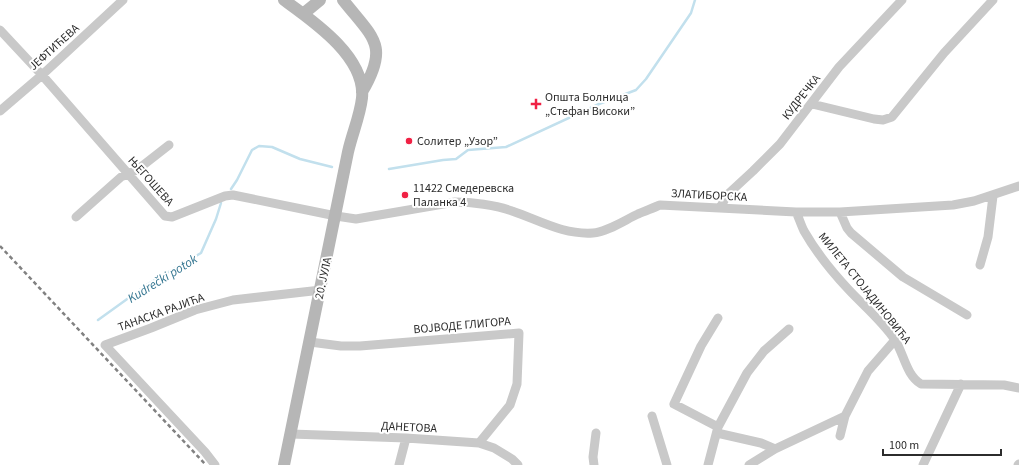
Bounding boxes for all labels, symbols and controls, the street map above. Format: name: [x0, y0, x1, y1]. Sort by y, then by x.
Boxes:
street label: ЈЕФТИЋЕВА: [26, 20, 83, 74]
street label: КУДРЕЧКА: [778, 71, 825, 124]
place label: Општа Болница „Стефан Високи”: [545, 89, 635, 120]
marker: Општа Болница „Стефан Високи”: [530, 98, 542, 110]
place label: Солитер „Узор”: [417, 133, 498, 150]
marker: Солитер „Узор”: [404, 136, 414, 146]
street label: ЊЕГОШЕВА: [124, 153, 178, 210]
place label: 11422 Смедеревска Паланка 4: [413, 180, 514, 211]
street label: ЗЛАТИБОРСКА: [670, 185, 748, 206]
marker: 11422 Смедеревска Паланка 4: [400, 190, 410, 200]
street label: МИЛЕТА СТОЈАДИНОВИЋА: [814, 229, 915, 348]
water label: Kudrečki potok: [124, 250, 202, 308]
street label: 20. ЈУЛА: [311, 255, 336, 301]
street label: ТАНАСКА РАЈИЋА: [116, 289, 207, 336]
street label: ВОЈВОДЕ ГЛИГОРА: [413, 313, 512, 338]
street label: ДАНЕТОВА: [381, 418, 438, 437]
scale bar: [883, 431, 1001, 457]
text: 100 m: [889, 437, 919, 454]

